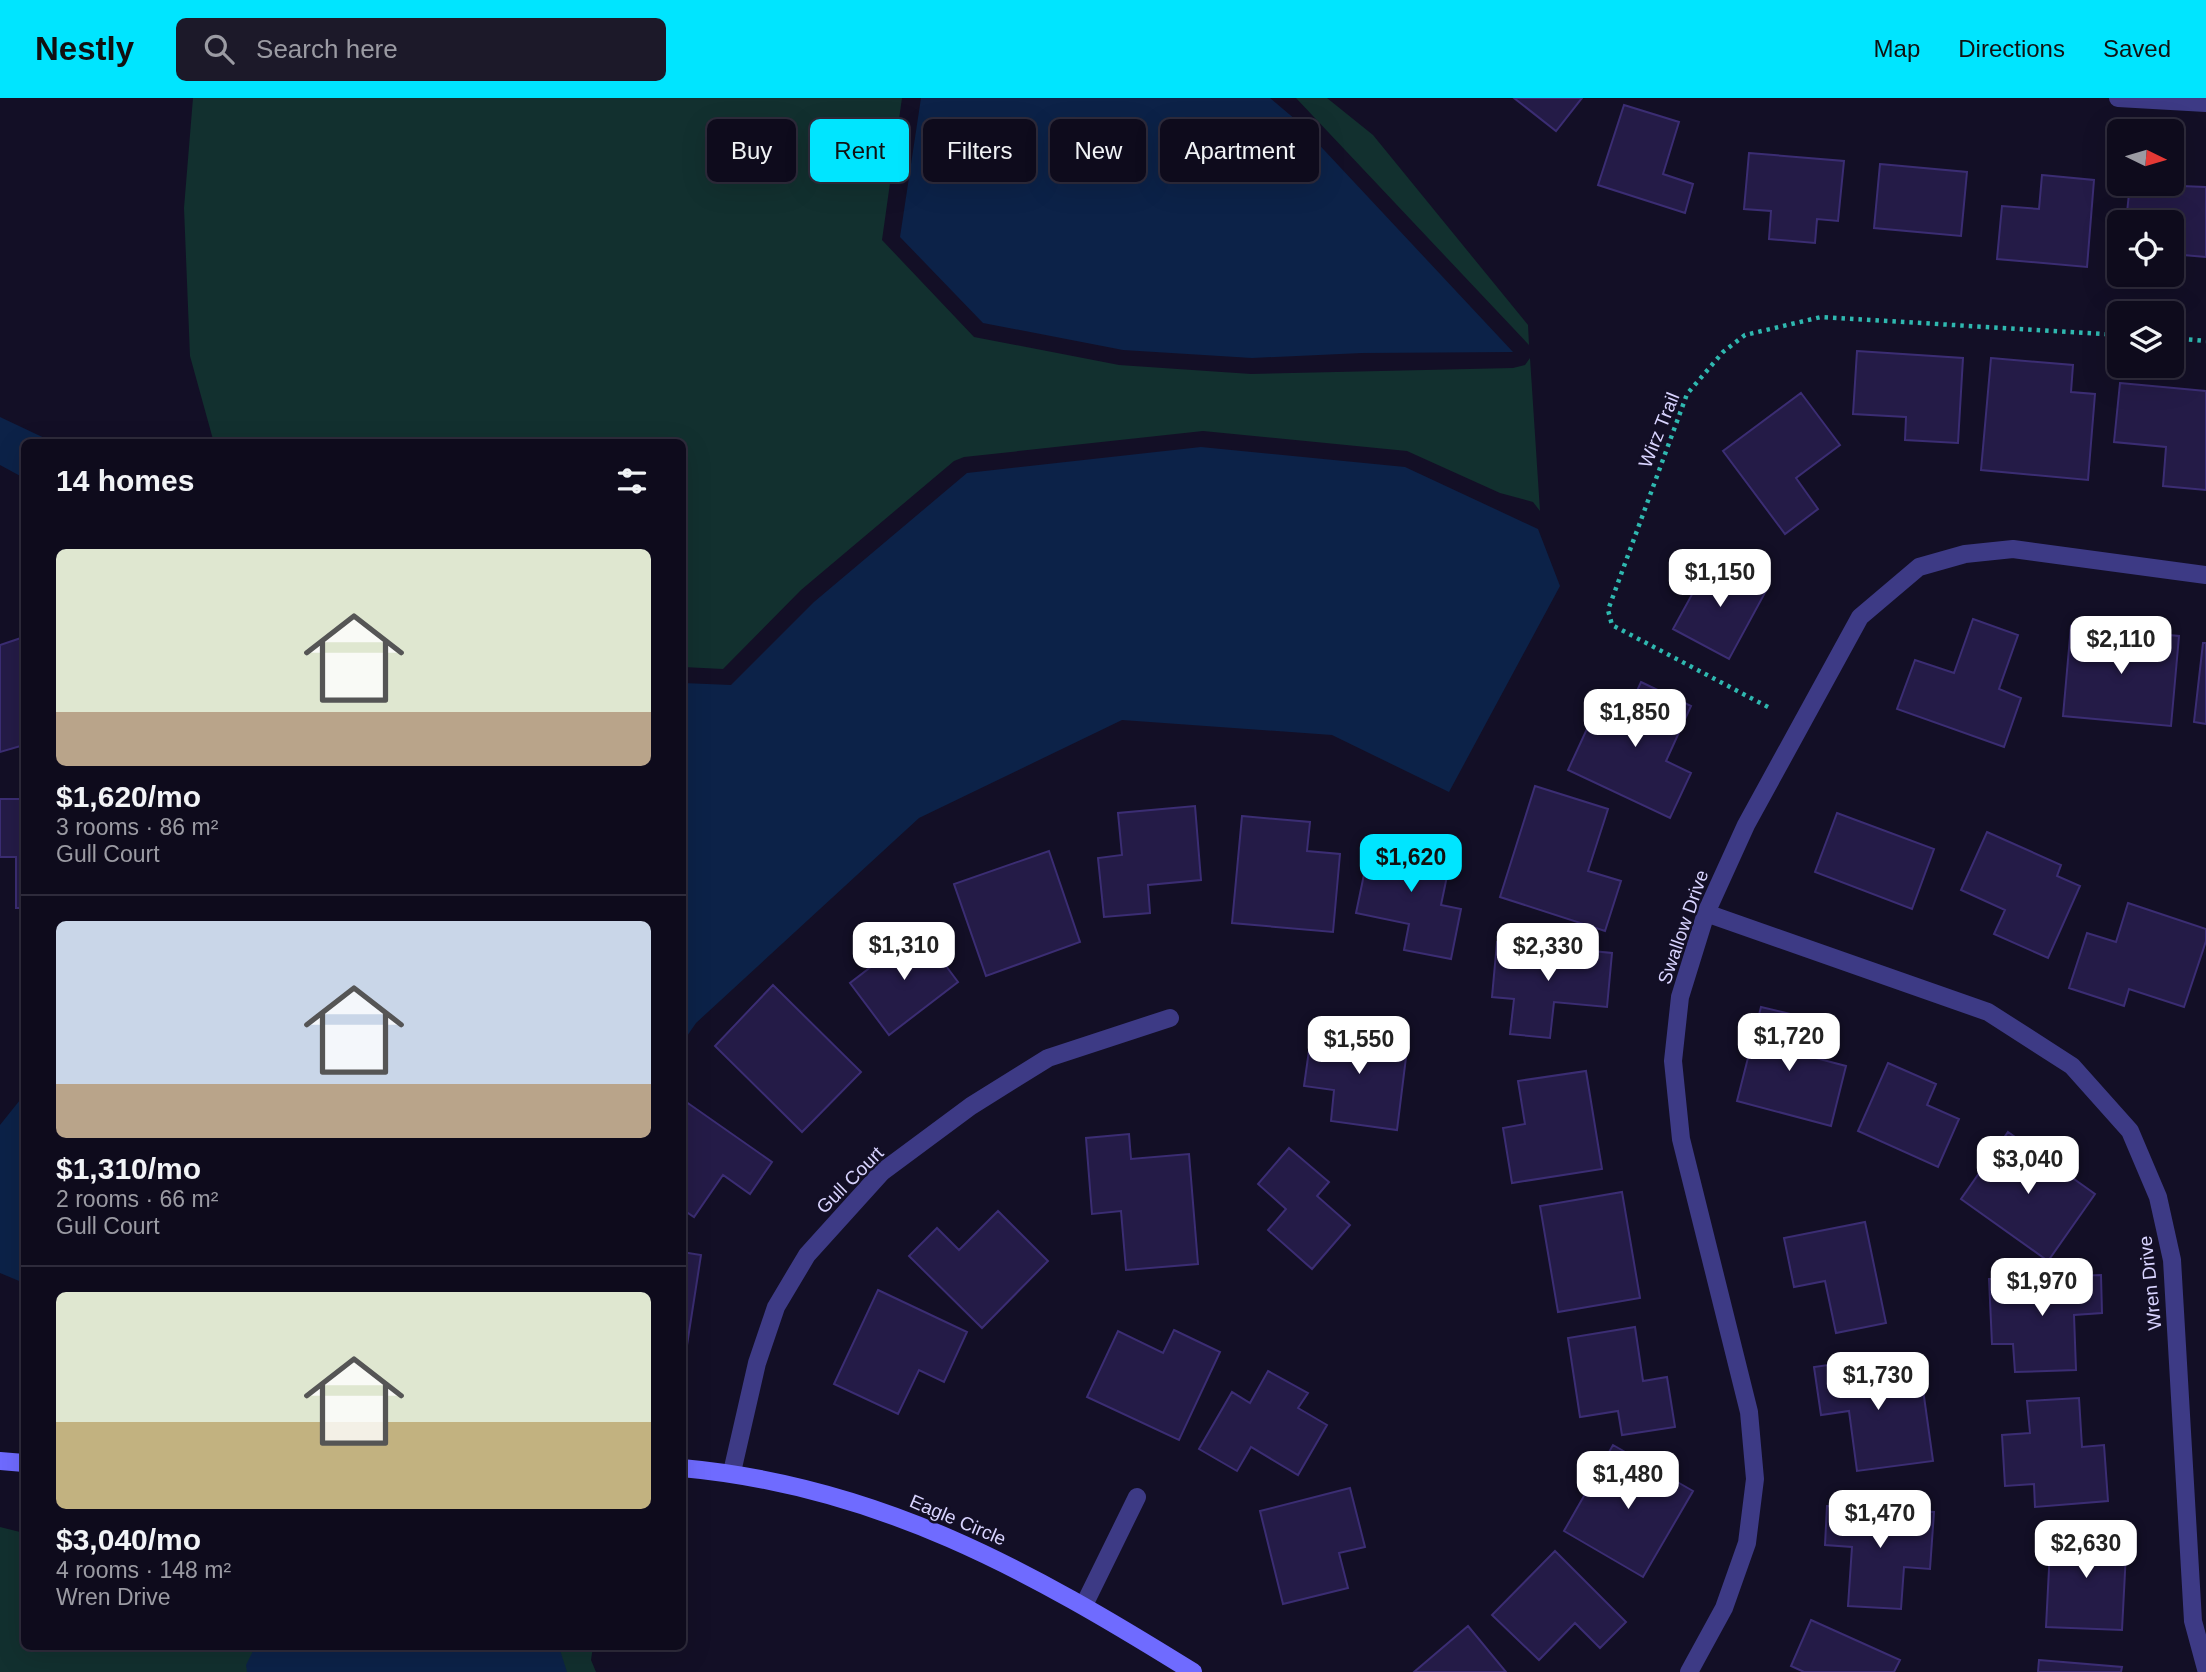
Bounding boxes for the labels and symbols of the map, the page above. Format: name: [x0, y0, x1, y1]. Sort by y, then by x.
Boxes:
north arrow: [2107, 119, 2184, 196]
street label: Wirz Trail: [1634, 389, 1684, 471]
pin: $1,150: [1663, 550, 1777, 609]
pin: $2,110: [2064, 616, 2178, 676]
pin: $1,850: [1578, 690, 1692, 749]
pin: $1,620: [1354, 834, 1468, 894]
street label: Swallow Drive: [1654, 867, 1712, 987]
pin: $1,310: [847, 922, 961, 982]
pin: $2,330: [1491, 924, 1605, 983]
pin: $1,720: [1732, 1014, 1846, 1073]
pin: $1,550: [1302, 1016, 1416, 1076]
pin: $3,040: [1971, 1136, 2085, 1196]
street label: Gull Court: [812, 1142, 888, 1218]
street label: Wren Drive: [2135, 1235, 2165, 1331]
pin: $1,970: [1985, 1258, 2099, 1318]
pin: $1,730: [1821, 1352, 1935, 1412]
pin: $1,480: [1571, 1452, 1685, 1511]
street label: Eagle Circle: [907, 1490, 1009, 1550]
pin: $1,470: [1823, 1490, 1937, 1550]
pin: $2,630: [2029, 1520, 2143, 1580]

